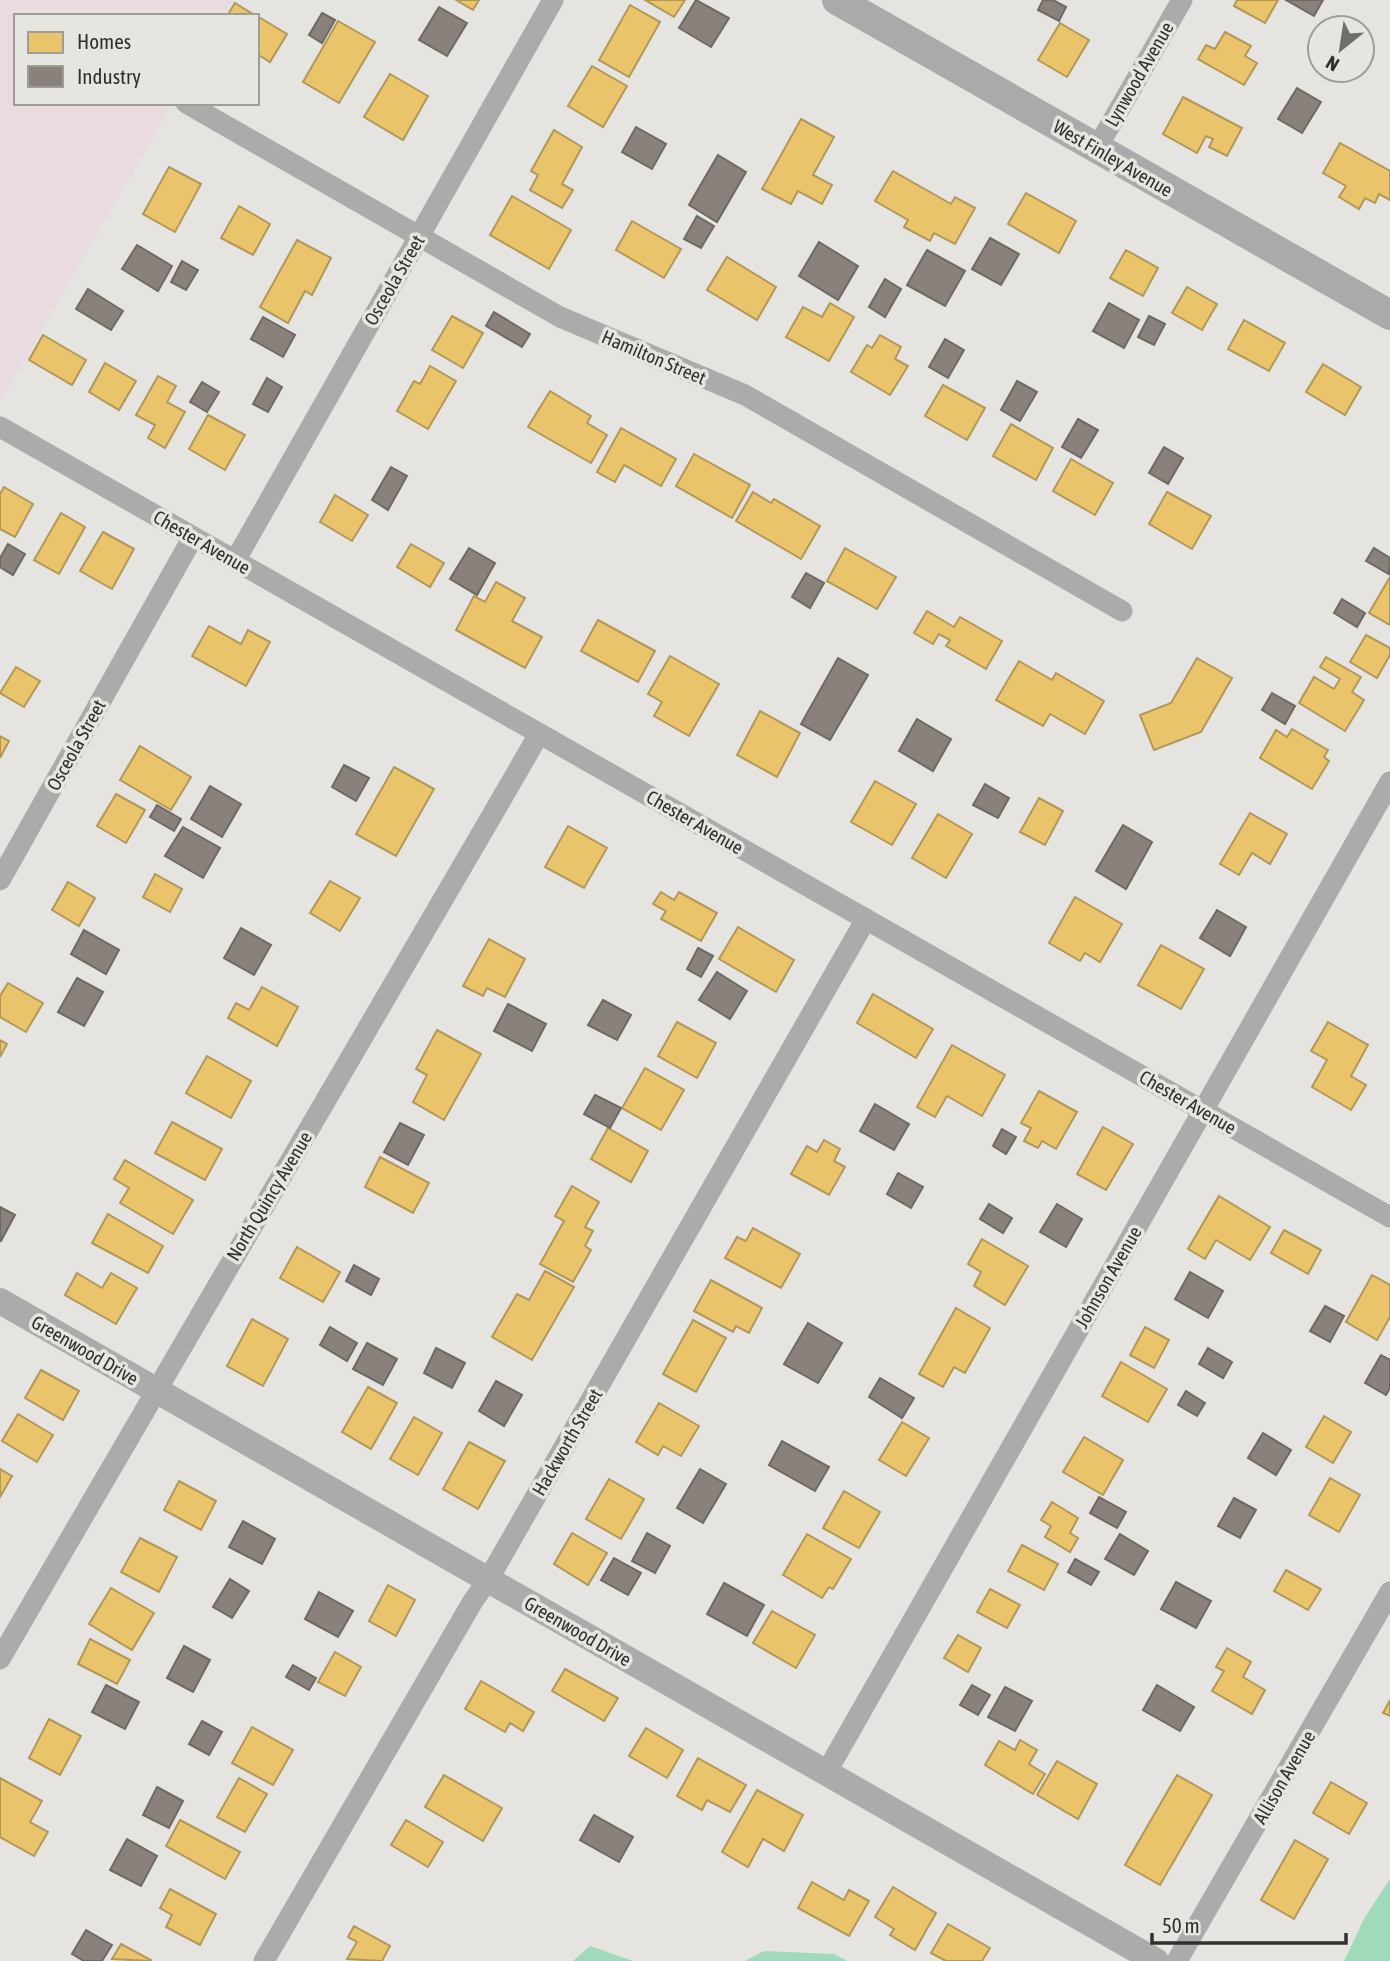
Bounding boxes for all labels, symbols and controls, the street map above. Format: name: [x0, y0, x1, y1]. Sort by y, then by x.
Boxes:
legend: [14, 14, 259, 105]
north arrow: [1306, 14, 1376, 84]
street label: Lynwood Avenue: [1100, 18, 1178, 130]
text: Homes: [77, 29, 131, 53]
text: N: [1322, 51, 1343, 76]
text: Industry: [77, 64, 141, 88]
street label: West Finley Avenue: [1049, 115, 1177, 201]
street label: Osceola Street: [359, 231, 429, 329]
street label: Hamilton Street: [599, 325, 709, 389]
street label: Chester Avenue: [150, 506, 254, 578]
street label: Osceola Street: [42, 696, 110, 794]
street label: Chester Avenue: [643, 786, 747, 858]
street label: Chester Avenue: [1136, 1066, 1240, 1138]
street label: North Quincy Avenue: [222, 1127, 316, 1265]
street label: Johnson Avenue: [1070, 1222, 1146, 1332]
street label: Greenwood Drive: [28, 1311, 142, 1389]
street label: Hackworth Street: [528, 1385, 606, 1499]
street label: Greenwood Drive: [521, 1592, 635, 1670]
street label: Allison Avenue: [1249, 1727, 1319, 1827]
scale bar: [1152, 1902, 1346, 1946]
text: 50 m: [1162, 1913, 1200, 1937]

